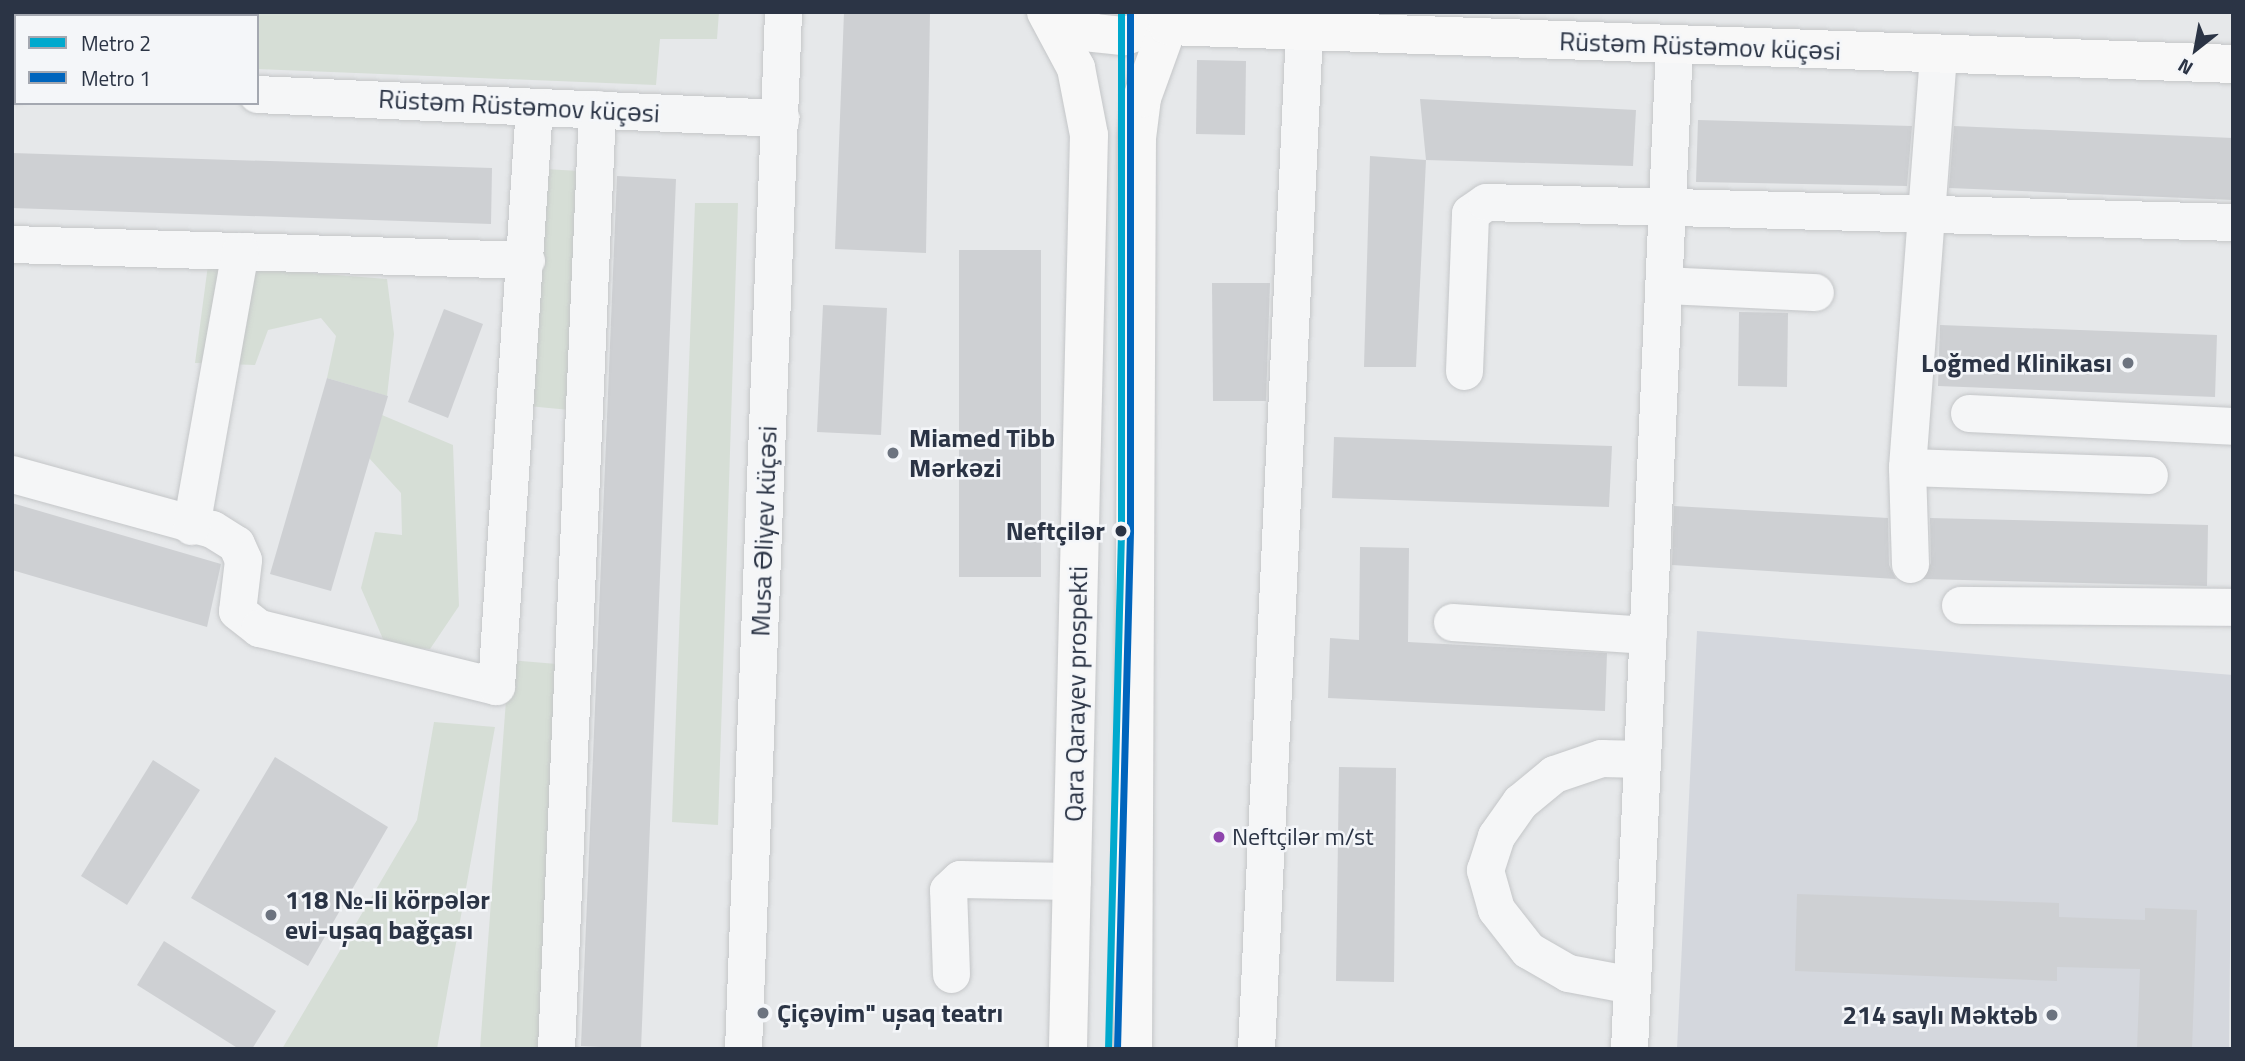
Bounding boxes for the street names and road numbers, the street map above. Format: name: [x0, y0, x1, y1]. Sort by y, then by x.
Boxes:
street label: Rüstəm Rüstəmov küçəsi: [1559, 25, 1841, 67]
street label: Rüstəm Rüstəmov küçəsi: [378, 83, 660, 129]
street label: Musa Əliyev küçəsi: [745, 425, 783, 637]
street label: Qara Qarayev prospekti: [1058, 566, 1094, 822]

